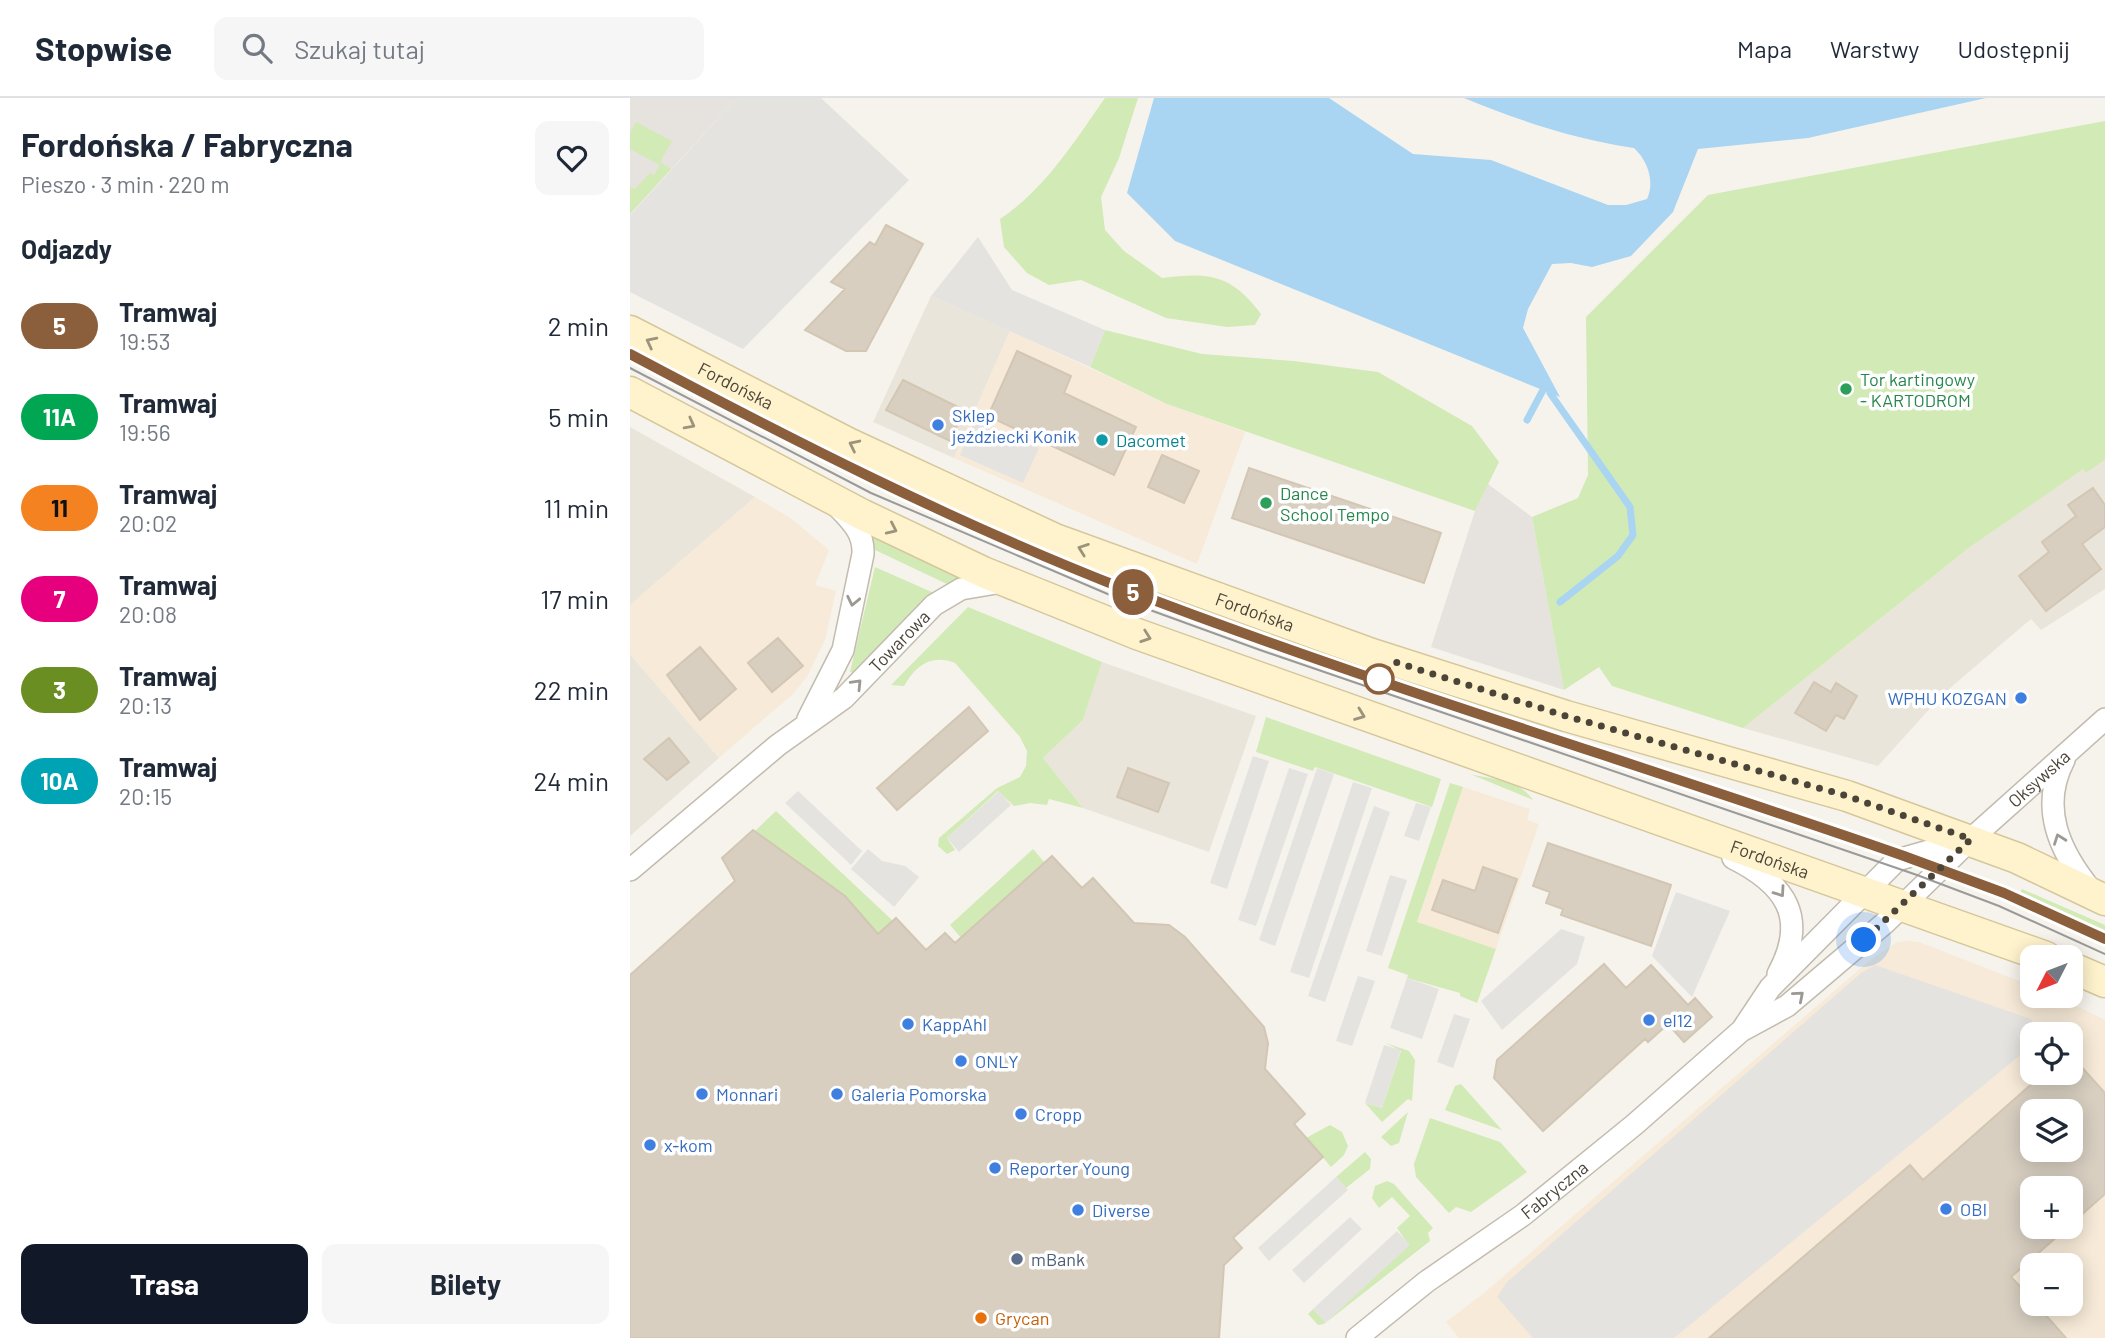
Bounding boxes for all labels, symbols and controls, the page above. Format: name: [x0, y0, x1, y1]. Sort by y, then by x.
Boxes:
search box: [214, 17, 704, 80]
text: Stopwise: [35, 28, 172, 68]
icon: search: [238, 29, 276, 67]
text: Szukaj tutaj: [294, 33, 425, 64]
text: Mapa: [1737, 34, 1792, 63]
text: Warstwy: [1830, 34, 1919, 63]
text: Udostępnij: [1957, 34, 2070, 63]
button: heart: [535, 121, 609, 195]
text: Fordońska / Fabryczna: [21, 124, 353, 164]
text: Pieszo · 3 min · 220 m: [21, 170, 229, 198]
text: Odjazdy: [21, 233, 112, 264]
text: Tramwaj: [119, 296, 217, 327]
text: 2 min: [548, 310, 609, 341]
text: 5: [53, 311, 66, 340]
text: 19:53: [119, 327, 171, 355]
one-way arrow: [646, 336, 658, 350]
street label: Fordońska: [694, 357, 777, 414]
place label: Tor kartingowy - KARTODROM: [1860, 368, 1975, 411]
marker: Tor kartingowy - KARTODROM: [1838, 381, 1854, 397]
text: Tramwaj: [119, 387, 217, 418]
text: 5 min: [548, 401, 609, 432]
text: 11A: [43, 402, 76, 431]
place label: Sklep jeździecki Konik: [951, 404, 1076, 447]
one-way arrow: [683, 415, 696, 429]
marker: Sklep jeździecki Konik: [930, 417, 946, 433]
text: 19:56: [119, 418, 171, 446]
place label: Dacomet: [1116, 429, 1186, 451]
marker: Dacomet: [1094, 432, 1110, 448]
one-way arrow: [849, 439, 861, 453]
text: Tramwaj: [119, 478, 217, 509]
place label: Dance School Tempo: [1280, 482, 1390, 525]
text: 11 min: [543, 492, 609, 523]
text: 11: [51, 493, 68, 522]
marker: Dance School Tempo: [1258, 495, 1274, 511]
text: 20:02: [119, 509, 177, 537]
one-way arrow: [885, 520, 897, 534]
one-way arrow: [1078, 544, 1090, 558]
text: Tramwaj: [119, 569, 217, 600]
line badge: 5: [1110, 569, 1156, 615]
text: 5: [1127, 577, 1139, 606]
text: 17 min: [540, 583, 609, 614]
text: 7: [54, 584, 65, 613]
street label: Fordońska: [1213, 587, 1297, 636]
one-way arrow: [846, 595, 861, 607]
text: 20:08: [119, 600, 177, 628]
street label: Towarowa: [864, 605, 934, 677]
one-way arrow: [1140, 629, 1152, 643]
text: Tramwaj: [119, 660, 217, 691]
unlabelled marker: [1364, 664, 1394, 694]
text: 22 min: [534, 674, 609, 705]
text: 3: [53, 675, 66, 704]
one-way arrow: [848, 680, 861, 693]
place label: WPHU KOZGAN: [1888, 687, 2007, 709]
marker: WPHU KOZGAN: [2013, 690, 2029, 706]
text: 20:13: [119, 691, 172, 719]
one-way arrow: [1354, 706, 1366, 720]
street label: Oksywska: [2003, 745, 2074, 812]
text: Tramwaj: [119, 751, 217, 782]
text: 24 min: [533, 765, 609, 796]
text: 10A: [40, 766, 79, 795]
text: 20:15: [119, 782, 172, 810]
one-way arrow: [2054, 834, 2068, 846]
street label: Fordońska: [1728, 835, 1812, 883]
one-way arrow: [1771, 884, 1784, 897]
your location: [1846, 922, 1881, 957]
north arrow: [2020, 945, 2082, 1008]
map controls: [2020, 945, 2083, 1316]
one-way arrow: [1791, 992, 1804, 1004]
place label: el12: [1663, 1009, 1693, 1031]
marker: el12: [1641, 1012, 1657, 1028]
place label: KappAhl: [922, 1013, 987, 1035]
marker: KappAhl: [900, 1016, 916, 1032]
button: locate: [2020, 1022, 2083, 1085]
place label: ONLY: [975, 1050, 1018, 1072]
marker: ONLY: [953, 1053, 969, 1069]
place label: Monnari: [716, 1083, 778, 1105]
place label: Galeria Pomorska: [851, 1083, 987, 1105]
marker: Monnari: [694, 1086, 710, 1102]
marker: Galeria Pomorska: [829, 1086, 845, 1102]
button: layers: [2020, 1099, 2083, 1162]
place label: Cropp: [1035, 1103, 1082, 1125]
marker: Cropp: [1013, 1106, 1029, 1122]
place label: x-kom: [664, 1134, 713, 1156]
marker: x-kom: [642, 1137, 658, 1153]
street label: Fabryczna: [1516, 1156, 1592, 1223]
place label: Reporter Young: [1009, 1157, 1130, 1179]
marker: Reporter Young: [987, 1160, 1003, 1176]
button: +: [2020, 1176, 2083, 1239]
place label: OBI: [1960, 1198, 1987, 1220]
place label: Diverse: [1092, 1199, 1150, 1221]
marker: OBI: [1938, 1201, 1954, 1217]
marker: Diverse: [1070, 1202, 1086, 1218]
button: Trasa: [21, 1244, 308, 1324]
button: Bilety: [322, 1244, 609, 1324]
place label: mBank: [1031, 1248, 1085, 1270]
marker: mBank: [1009, 1251, 1025, 1267]
button: −: [2020, 1253, 2083, 1316]
place label: Grycan: [995, 1307, 1049, 1329]
marker: Grycan: [973, 1310, 989, 1326]

